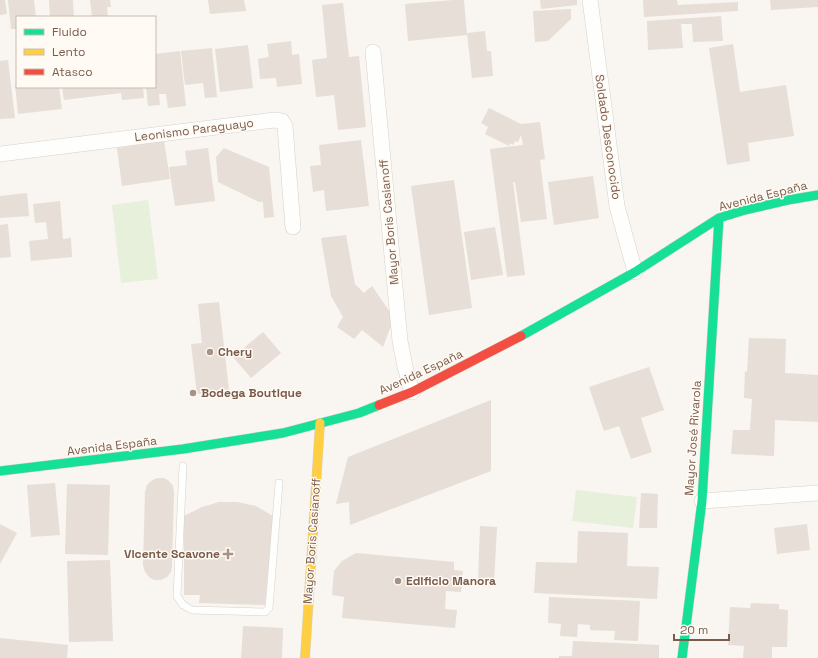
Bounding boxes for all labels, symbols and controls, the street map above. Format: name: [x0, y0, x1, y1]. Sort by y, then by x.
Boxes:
legend: [16, 16, 156, 88]
text: Fluido: [52, 24, 87, 40]
text: Lento: [52, 44, 86, 60]
text: Atasco: [52, 64, 93, 80]
street label: Soldado Desconocido: [591, 73, 625, 201]
street label: Leonismo Paraguayo: [133, 115, 255, 145]
street label: Mayor Boris Casianoff: [376, 158, 402, 286]
street label: Avenida España: [717, 177, 809, 215]
place label: Chery: [218, 344, 252, 360]
street label: Avenida España: [377, 346, 466, 398]
marker: Chery: [205, 347, 215, 357]
street label: Mayor José Rivarola: [681, 380, 705, 496]
place label: Bodega Boutique: [201, 385, 302, 401]
marker: Bodega Boutique: [188, 388, 198, 398]
street label: Avenida España: [66, 433, 158, 459]
street label: Mayor Boris Casianoff: [300, 478, 324, 604]
place label: Vicente Scavone: [124, 546, 220, 562]
marker: Vicente Scavone: [223, 549, 233, 559]
place label: Edificio Manora: [406, 573, 496, 589]
marker: Edificio Manora: [393, 576, 403, 586]
scale bar: [674, 616, 729, 642]
text: 20 m: [680, 622, 708, 638]

